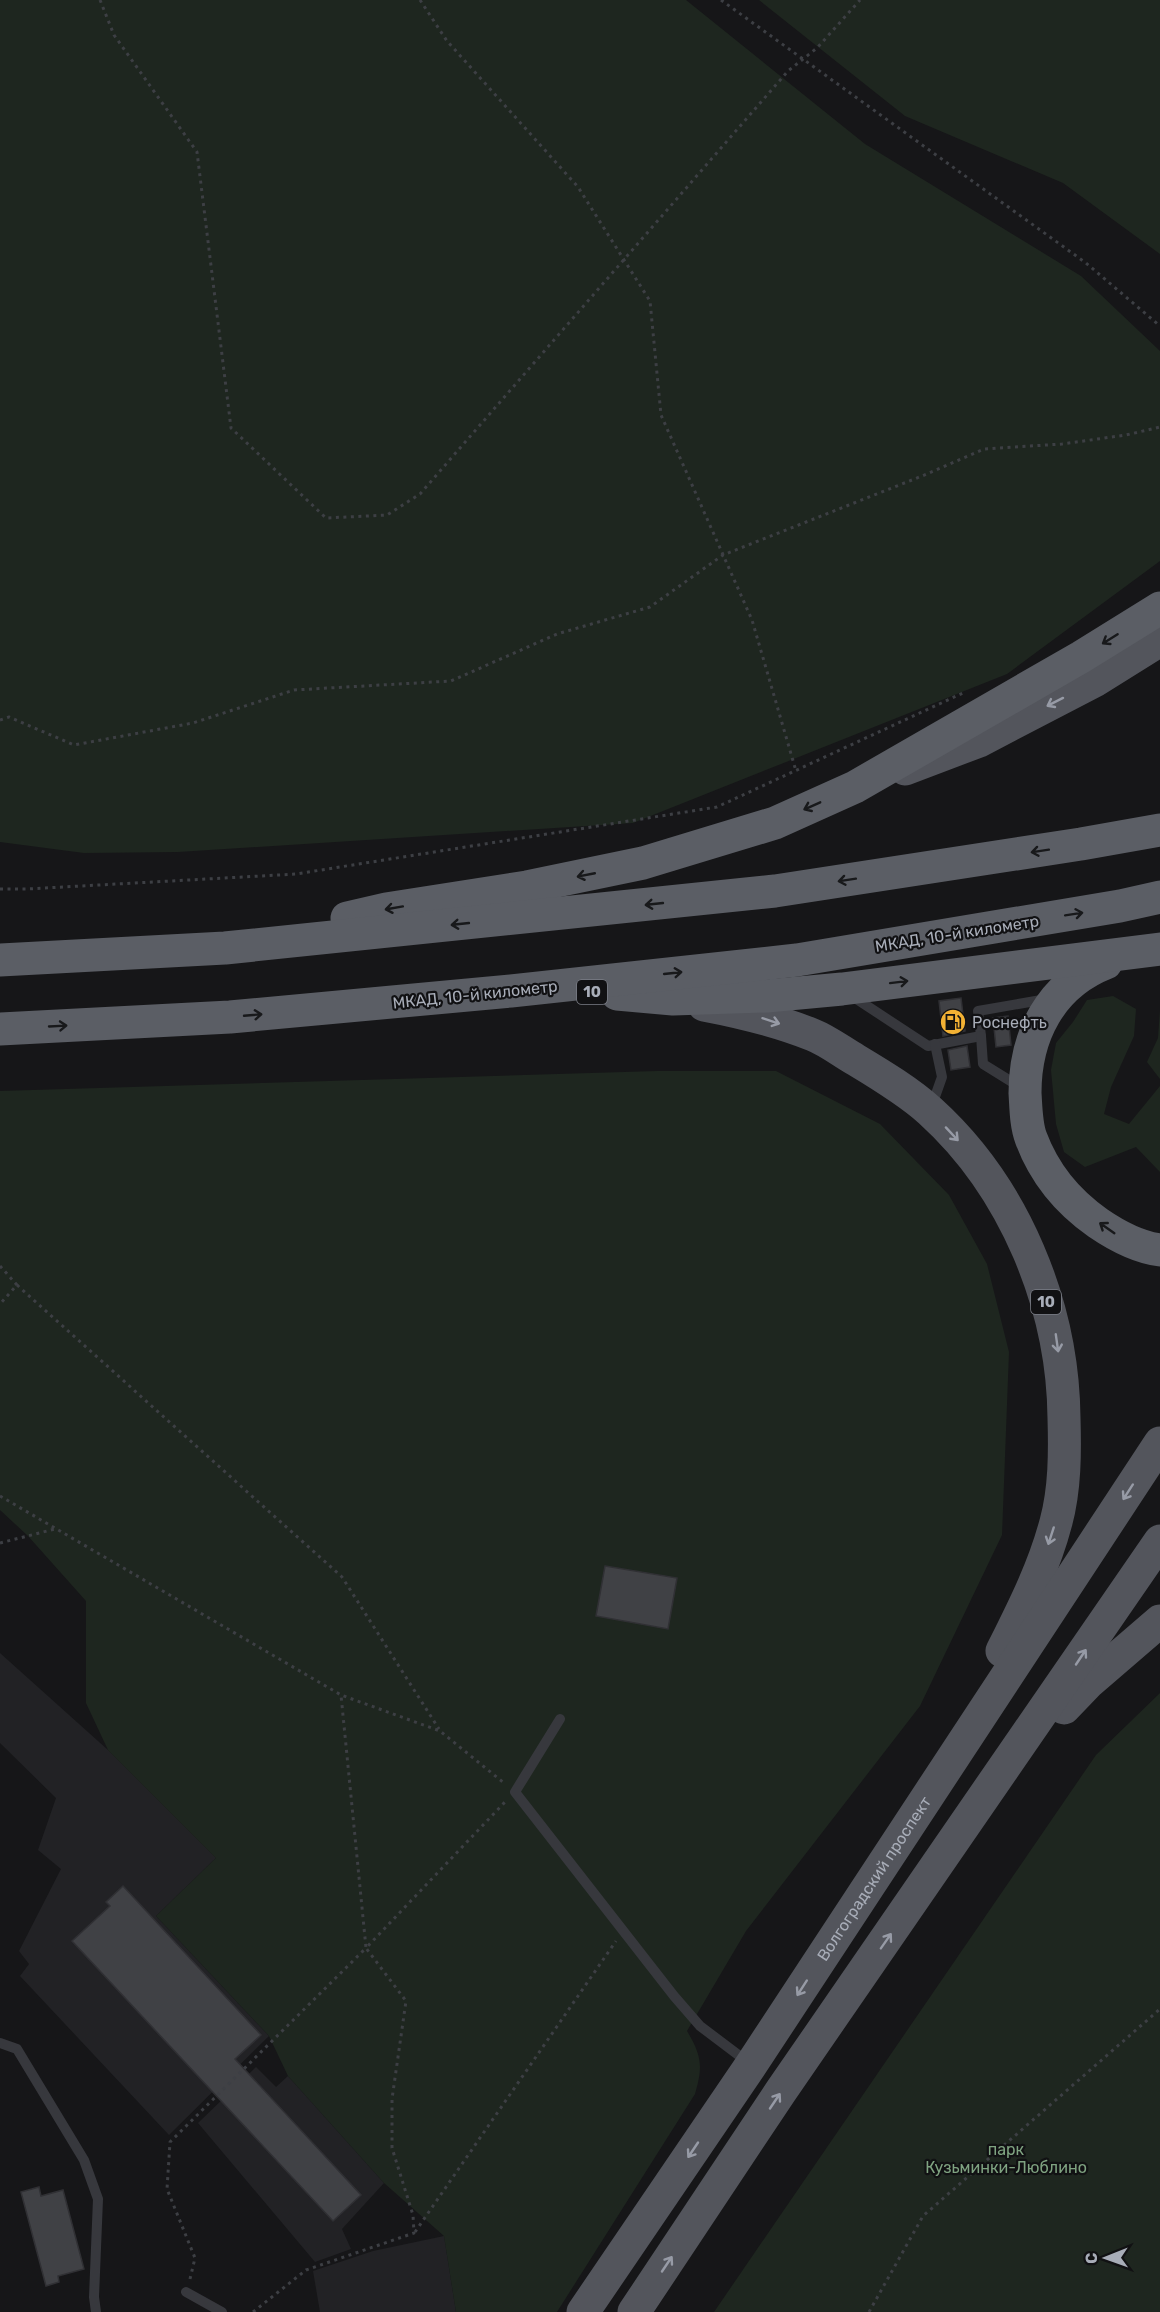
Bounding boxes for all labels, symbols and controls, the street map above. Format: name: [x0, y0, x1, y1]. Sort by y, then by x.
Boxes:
one-way arrow: [1102, 634, 1119, 646]
one-way arrow: [1047, 696, 1065, 708]
one-way arrow: [803, 801, 822, 812]
one-way arrow: [1031, 845, 1051, 856]
one-way arrow: [577, 870, 596, 881]
one-way arrow: [838, 875, 858, 886]
one-way arrow: [645, 899, 664, 910]
one-way arrow: [384, 903, 404, 914]
one-way arrow: [1063, 908, 1083, 919]
street label: МКАД, 10-й километр: [874, 911, 1040, 956]
one-way arrow: [451, 919, 470, 930]
one-way arrow: [663, 967, 683, 978]
street label: МКАД, 10-й километр: [392, 976, 558, 1013]
one-way arrow: [888, 977, 908, 988]
road number: 10: [577, 980, 607, 1004]
fuel station icon: Роснефть: [938, 1007, 968, 1037]
one-way arrow: [243, 1009, 263, 1020]
place label: Роснефть: [972, 1013, 1047, 1032]
one-way arrow: [761, 1016, 780, 1027]
one-way arrow: [48, 1020, 68, 1031]
one-way arrow: [945, 1126, 959, 1141]
one-way arrow: [1099, 1222, 1115, 1234]
road number: 10: [1031, 1290, 1061, 1314]
one-way arrow: [1052, 1332, 1063, 1352]
one-way arrow: [1122, 1483, 1134, 1500]
one-way arrow: [1045, 1526, 1056, 1545]
one-way arrow: [1075, 1650, 1087, 1666]
street label: Волгоградский проспект: [813, 1793, 935, 1965]
one-way arrow: [880, 1933, 892, 1950]
one-way arrow: [795, 1979, 807, 1996]
one-way arrow: [769, 2093, 781, 2110]
park label: парк Кузьминки-Люблино: [925, 2140, 1087, 2177]
one-way arrow: [687, 2141, 699, 2158]
north arrow: [1076, 2228, 1136, 2288]
text: С: [1082, 2252, 1101, 2264]
one-way arrow: [660, 2255, 673, 2272]

